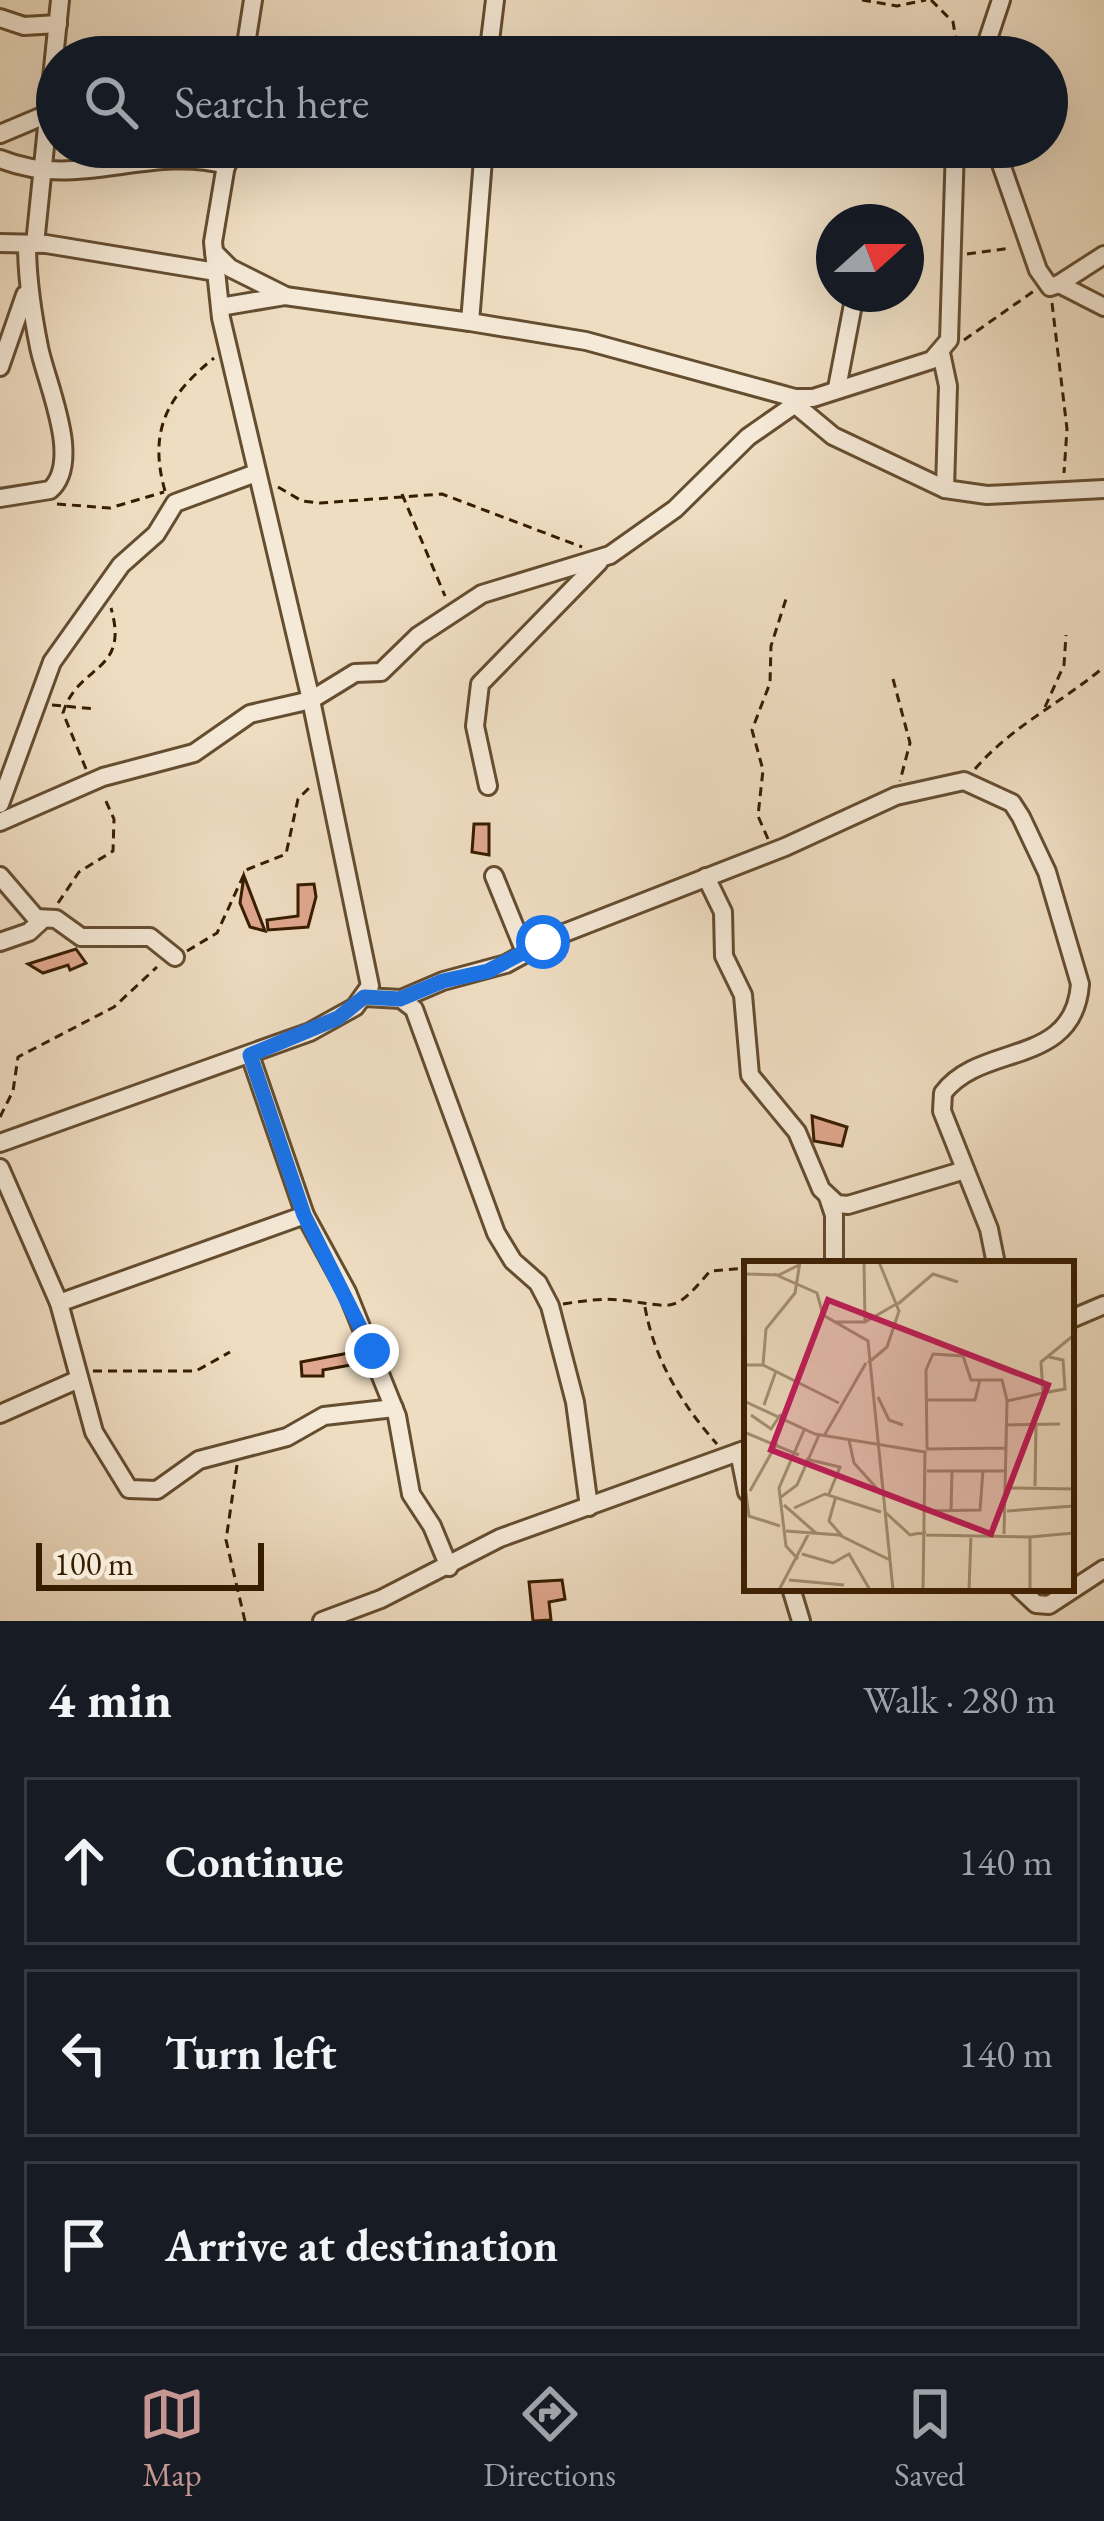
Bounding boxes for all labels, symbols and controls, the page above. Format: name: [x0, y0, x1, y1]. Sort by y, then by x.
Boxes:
search box: [36, 36, 1068, 168]
icon: search: [78, 69, 144, 135]
text: Search here: [174, 73, 369, 131]
north arrow: [816, 204, 924, 312]
route start: [516, 915, 570, 969]
inset map: [744, 1261, 1074, 1591]
route end: [345, 1324, 399, 1378]
scale bar: [36, 1537, 264, 1590]
text: 100 m: [54, 1542, 134, 1585]
text: 4 min: [48, 1666, 172, 1732]
text: Walk · 280 m: [863, 1674, 1056, 1725]
icon: ahead: [51, 1828, 117, 1894]
text: Continue: [165, 1832, 343, 1890]
text: 140 m: [959, 1836, 1053, 1887]
icon: left: [51, 2020, 117, 2086]
text: Turn left: [165, 2024, 337, 2082]
text: 140 m: [959, 2028, 1053, 2079]
icon: arrive: [51, 2212, 117, 2278]
text: Arrive at destination: [165, 2216, 558, 2274]
tab: Map: [139, 2381, 205, 2496]
tab: Directions: [483, 2381, 616, 2496]
tab: Saved: [894, 2381, 965, 2496]

